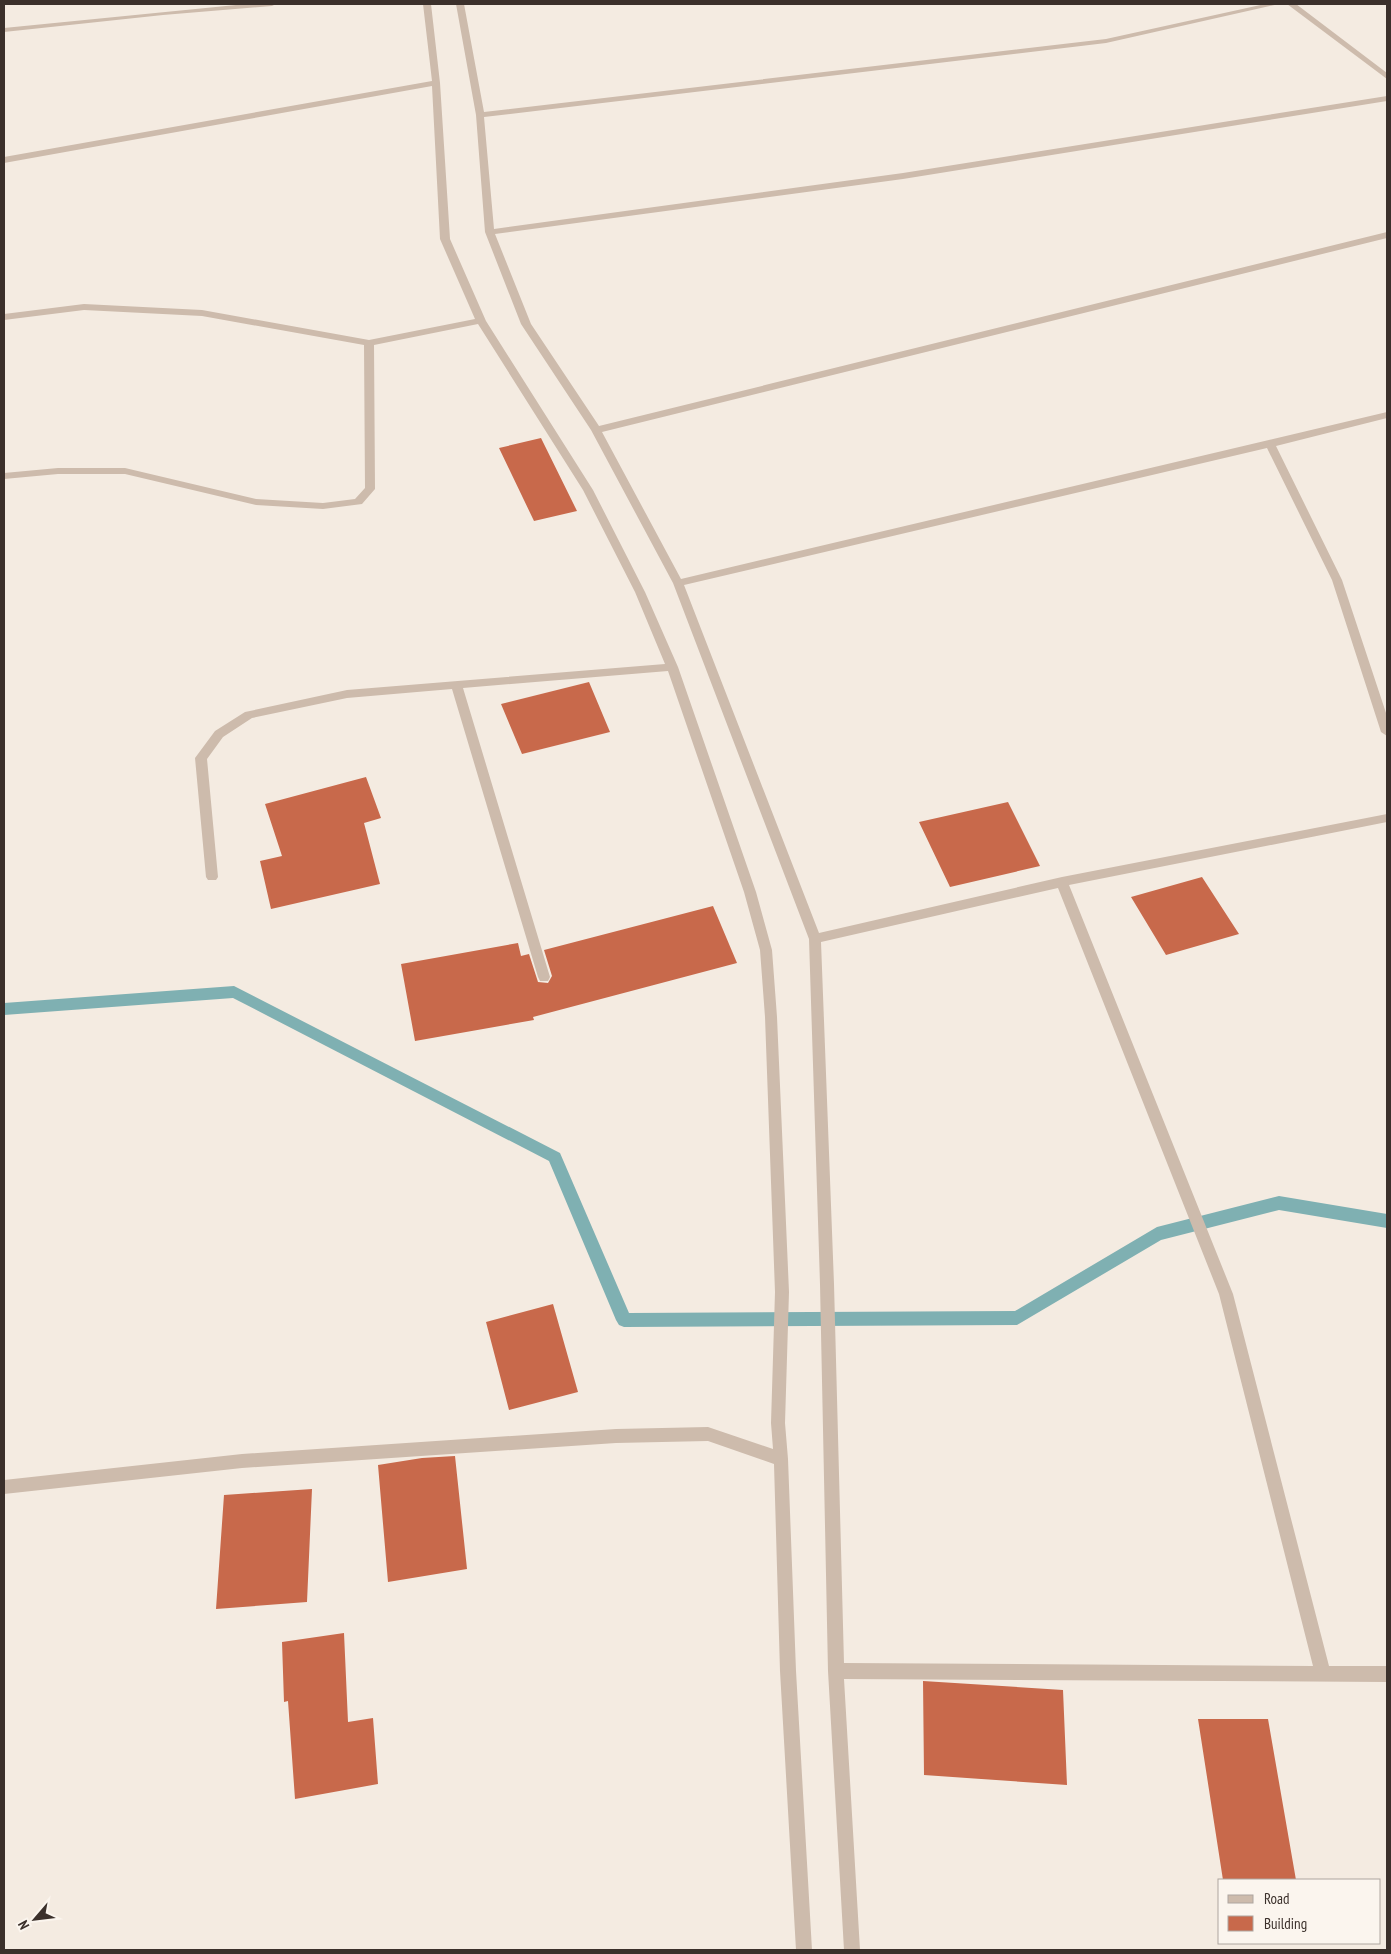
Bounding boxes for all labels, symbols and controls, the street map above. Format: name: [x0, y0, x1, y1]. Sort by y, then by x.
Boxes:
legend: [1218, 1879, 1381, 1944]
text: Road: [1264, 1889, 1290, 1908]
north arrow: [10, 1894, 60, 1944]
text: Building: [1264, 1914, 1307, 1933]
text: N: [14, 1918, 33, 1933]

